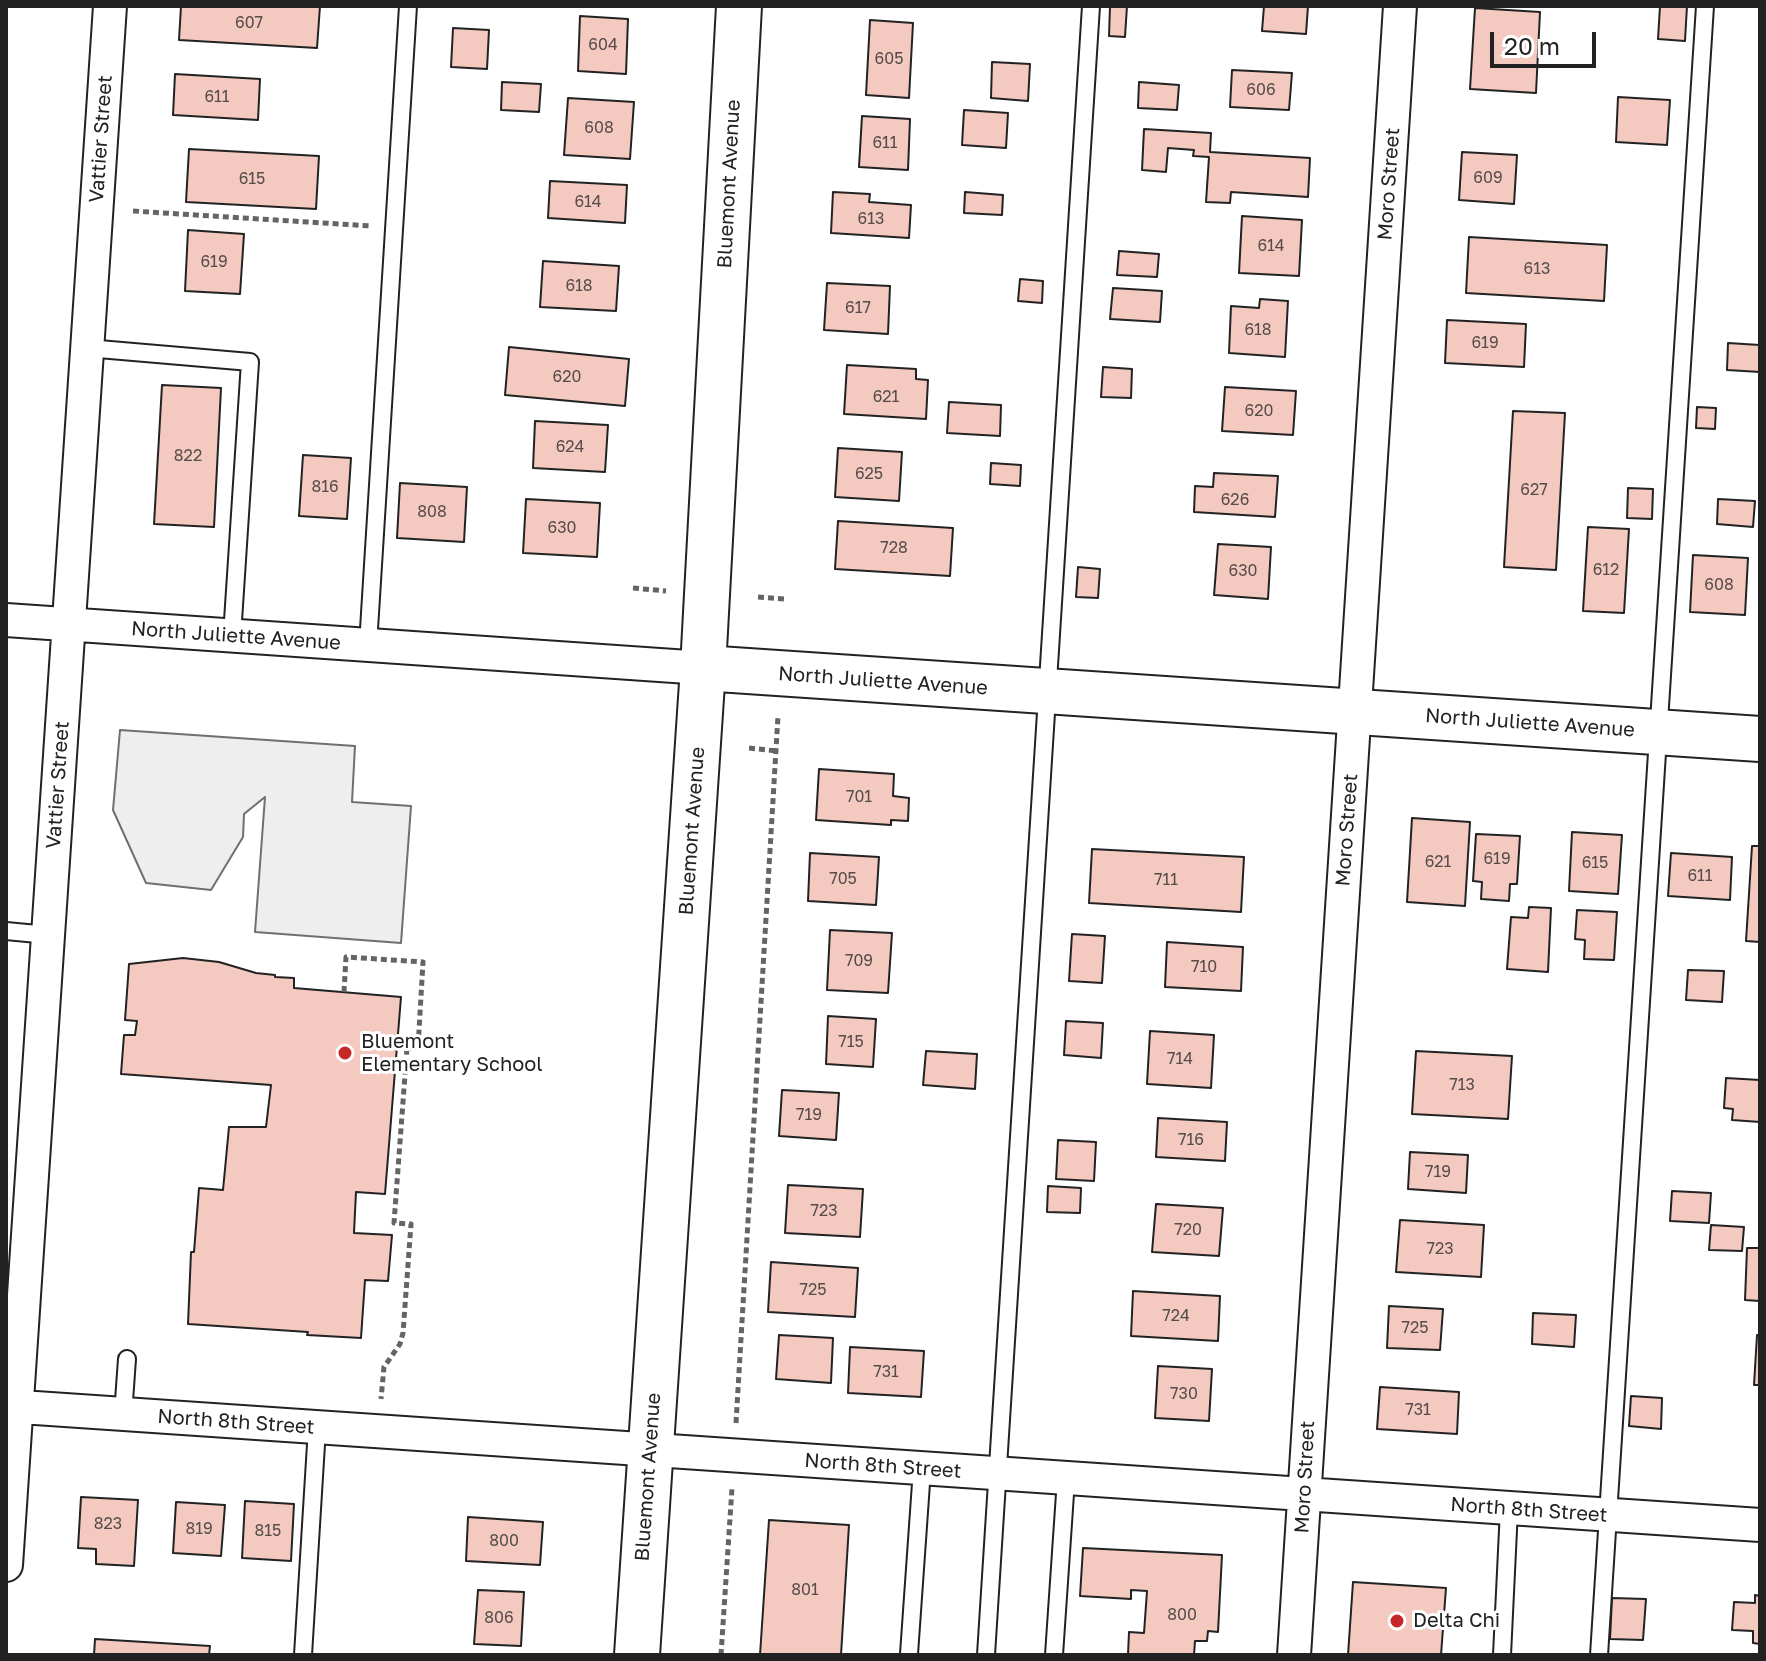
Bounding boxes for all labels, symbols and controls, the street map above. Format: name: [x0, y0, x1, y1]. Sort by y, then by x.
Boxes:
house number: 607: [235, 13, 263, 33]
scale bar: [1494, 16, 1600, 66]
text: 20 m: [1504, 31, 1560, 60]
house number: 604: [588, 35, 618, 55]
house number: 605: [875, 49, 903, 69]
street label: Vattier Street: [85, 74, 117, 204]
house number: 606: [1246, 80, 1276, 100]
house number: 611: [204, 87, 230, 107]
street label: Bluemont Avenue: [713, 99, 745, 269]
house number: 608: [584, 118, 614, 138]
street label: Moro Street: [1373, 127, 1405, 241]
house number: 611: [872, 133, 898, 153]
house number: 609: [1473, 168, 1503, 188]
house number: 615: [239, 169, 265, 189]
house number: 614: [574, 192, 602, 212]
house number: 613: [858, 209, 884, 229]
house number: 614: [1257, 236, 1285, 256]
house number: 619: [200, 252, 228, 272]
house number: 613: [1524, 259, 1550, 279]
house number: 618: [565, 276, 593, 296]
house number: 617: [845, 298, 871, 318]
house number: 618: [1244, 320, 1272, 340]
house number: 619: [1471, 333, 1499, 353]
house number: 620: [553, 367, 581, 387]
house number: 621: [873, 387, 899, 407]
house number: 620: [1245, 401, 1273, 421]
house number: 624: [556, 437, 584, 457]
house number: 822: [174, 446, 202, 466]
house number: 625: [855, 464, 883, 484]
house number: 816: [311, 477, 339, 497]
house number: 627: [1520, 480, 1548, 500]
house number: 626: [1221, 490, 1249, 510]
house number: 808: [417, 502, 447, 522]
house number: 630: [548, 518, 576, 538]
house number: 728: [880, 538, 908, 558]
house number: 612: [1593, 560, 1619, 580]
house number: 630: [1229, 561, 1257, 581]
house number: 608: [1704, 575, 1734, 595]
street label: North Juliette Avenue: [130, 617, 342, 655]
street label: North Juliette Avenue: [777, 662, 989, 700]
street label: North Juliette Avenue: [1424, 704, 1636, 742]
street label: Vattier Street: [42, 720, 74, 850]
street label: Bluemont Avenue: [674, 746, 710, 916]
street label: Moro Street: [1331, 773, 1363, 887]
house number: 701: [846, 787, 872, 807]
house number: 619: [1483, 849, 1511, 869]
house number: 621: [1425, 852, 1451, 872]
house number: 615: [1582, 853, 1608, 873]
house number: 611: [1687, 866, 1713, 886]
house number: 705: [829, 869, 857, 889]
house number: 711: [1154, 870, 1178, 890]
house number: 709: [845, 951, 873, 971]
house number: 710: [1191, 957, 1217, 977]
place label: Bluemont Elementary School: [361, 1030, 543, 1077]
house number: 715: [838, 1032, 864, 1052]
marker: Bluemont Elementary School: [336, 1044, 354, 1062]
house number: 714: [1167, 1049, 1193, 1069]
house number: 713: [1449, 1075, 1475, 1095]
house number: 719: [796, 1105, 822, 1125]
house number: 716: [1178, 1130, 1204, 1150]
house number: 719: [1425, 1162, 1451, 1182]
house number: 723: [810, 1201, 838, 1221]
house number: 720: [1174, 1220, 1202, 1240]
house number: 723: [1426, 1239, 1454, 1259]
house number: 725: [799, 1280, 827, 1300]
house number: 724: [1162, 1306, 1190, 1326]
house number: 725: [1401, 1318, 1429, 1338]
house number: 731: [873, 1362, 899, 1382]
house number: 730: [1170, 1384, 1198, 1404]
street label: Bluemont Avenue: [630, 1392, 666, 1562]
house number: 731: [1405, 1400, 1431, 1420]
street label: North 8th Street: [157, 1405, 315, 1439]
street label: Moro Street: [1290, 1420, 1320, 1534]
street label: North 8th Street: [804, 1449, 962, 1483]
street label: North 8th Street: [1450, 1493, 1608, 1527]
house number: 823: [94, 1514, 122, 1534]
house number: 819: [185, 1519, 213, 1539]
house number: 815: [255, 1521, 281, 1541]
house number: 800: [489, 1531, 519, 1551]
house number: 801: [791, 1580, 819, 1600]
house number: 800: [1167, 1605, 1197, 1625]
house number: 806: [484, 1608, 514, 1628]
place label: Delta Chi: [1413, 1609, 1500, 1633]
marker: Delta Chi: [1388, 1612, 1406, 1630]

